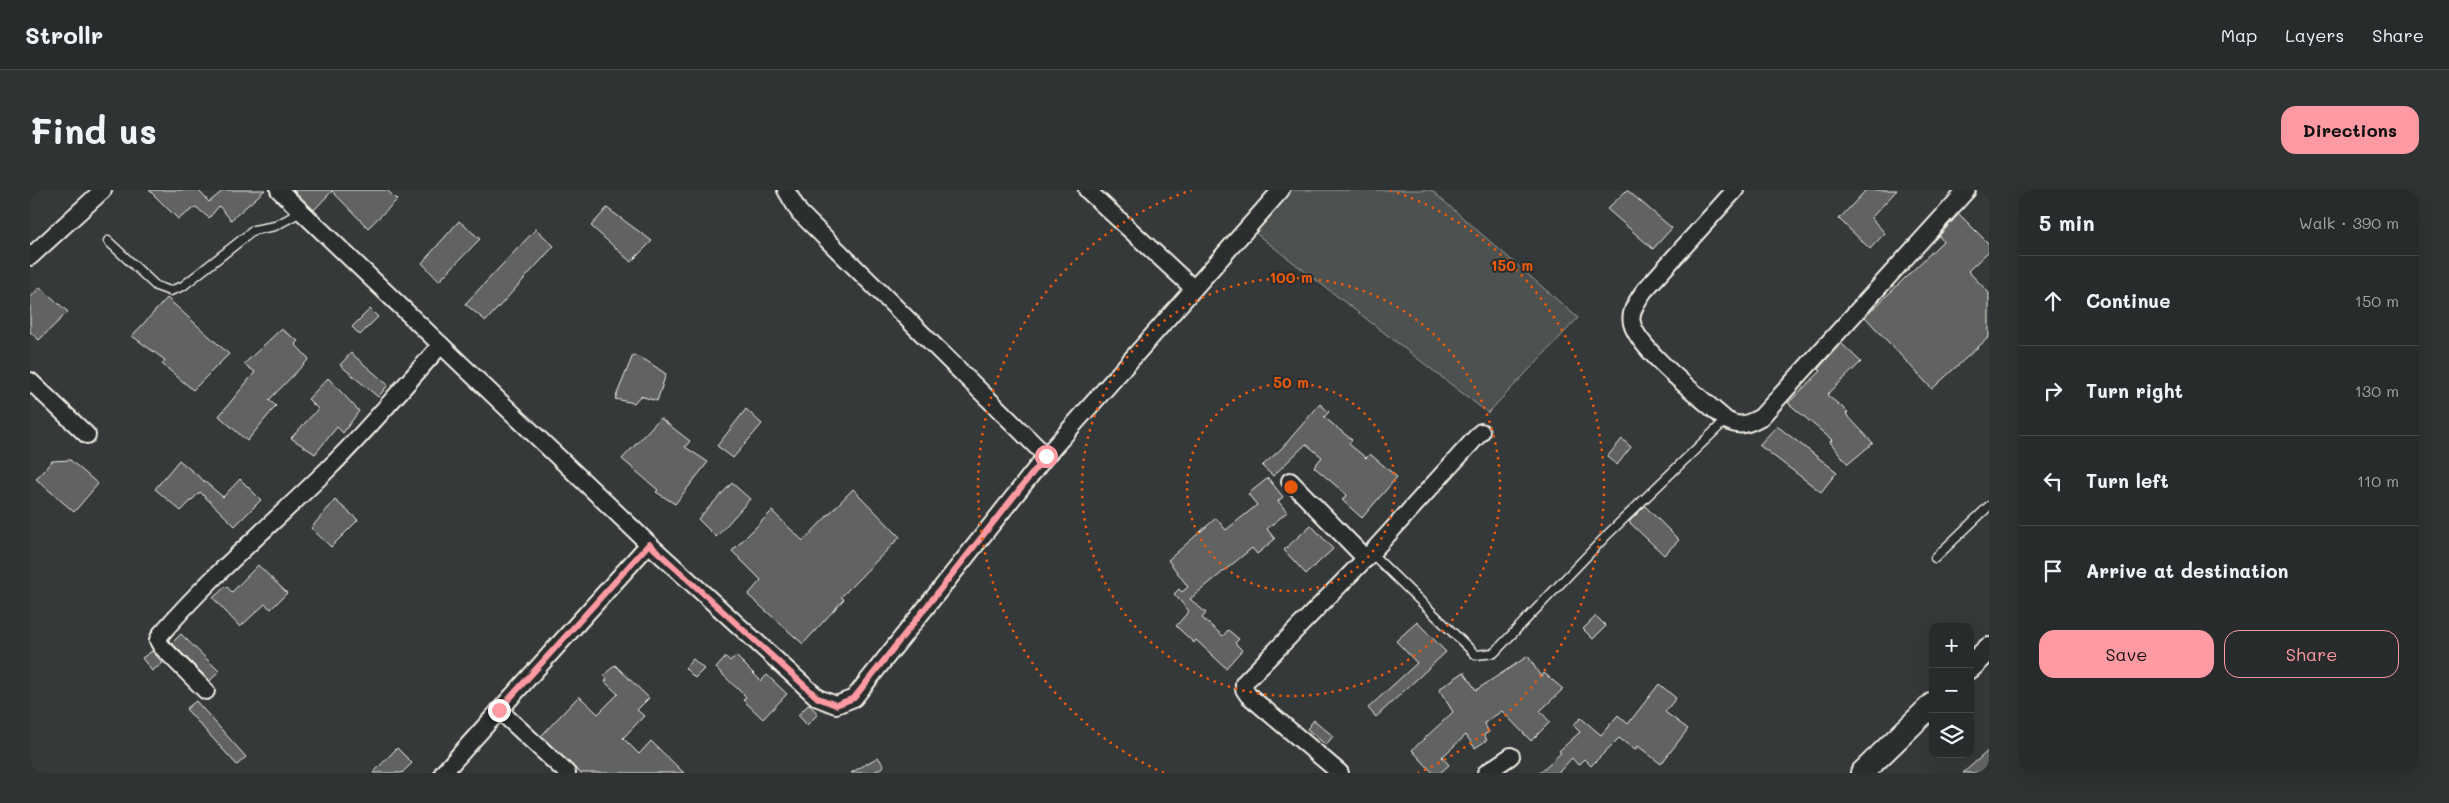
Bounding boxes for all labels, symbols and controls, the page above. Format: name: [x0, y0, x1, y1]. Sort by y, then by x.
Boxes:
text: Strollr: [25, 19, 103, 50]
text: Map: [2221, 23, 2257, 47]
text: Layers: [2285, 23, 2344, 47]
text: Share: [2372, 23, 2424, 47]
button: Directions: [2281, 106, 2419, 154]
text: Find us: [30, 107, 157, 153]
text: 5 min: [2039, 209, 2095, 236]
text: Walk · 390 m: [2299, 212, 2399, 233]
text: 150 m: [1491, 255, 1533, 275]
text: 100 m: [1269, 267, 1313, 287]
icon: ahead: [2039, 287, 2067, 315]
text: Continue: [2086, 288, 2171, 313]
text: 150 m: [2355, 290, 2399, 311]
text: 50 m: [1273, 372, 1309, 392]
icon: right: [2039, 377, 2067, 405]
text: Turn right: [2086, 378, 2183, 403]
text: 130 m: [2355, 380, 2399, 401]
route start: [1035, 445, 1058, 468]
icon: left: [2039, 467, 2067, 495]
text: Turn left: [2086, 468, 2169, 493]
text: 110 m: [2357, 470, 2399, 491]
centre of rings: [1282, 478, 1300, 496]
icon: arrive: [2039, 557, 2067, 585]
text: Arrive at destination: [2086, 558, 2289, 583]
map controls: [1929, 623, 1974, 758]
button: +: [1929, 623, 1974, 668]
button: Save: [2039, 630, 2214, 678]
button: Share: [2224, 630, 2399, 678]
button: −: [1929, 668, 1974, 713]
route end: [488, 699, 511, 722]
button: layers: [1929, 713, 1974, 758]

